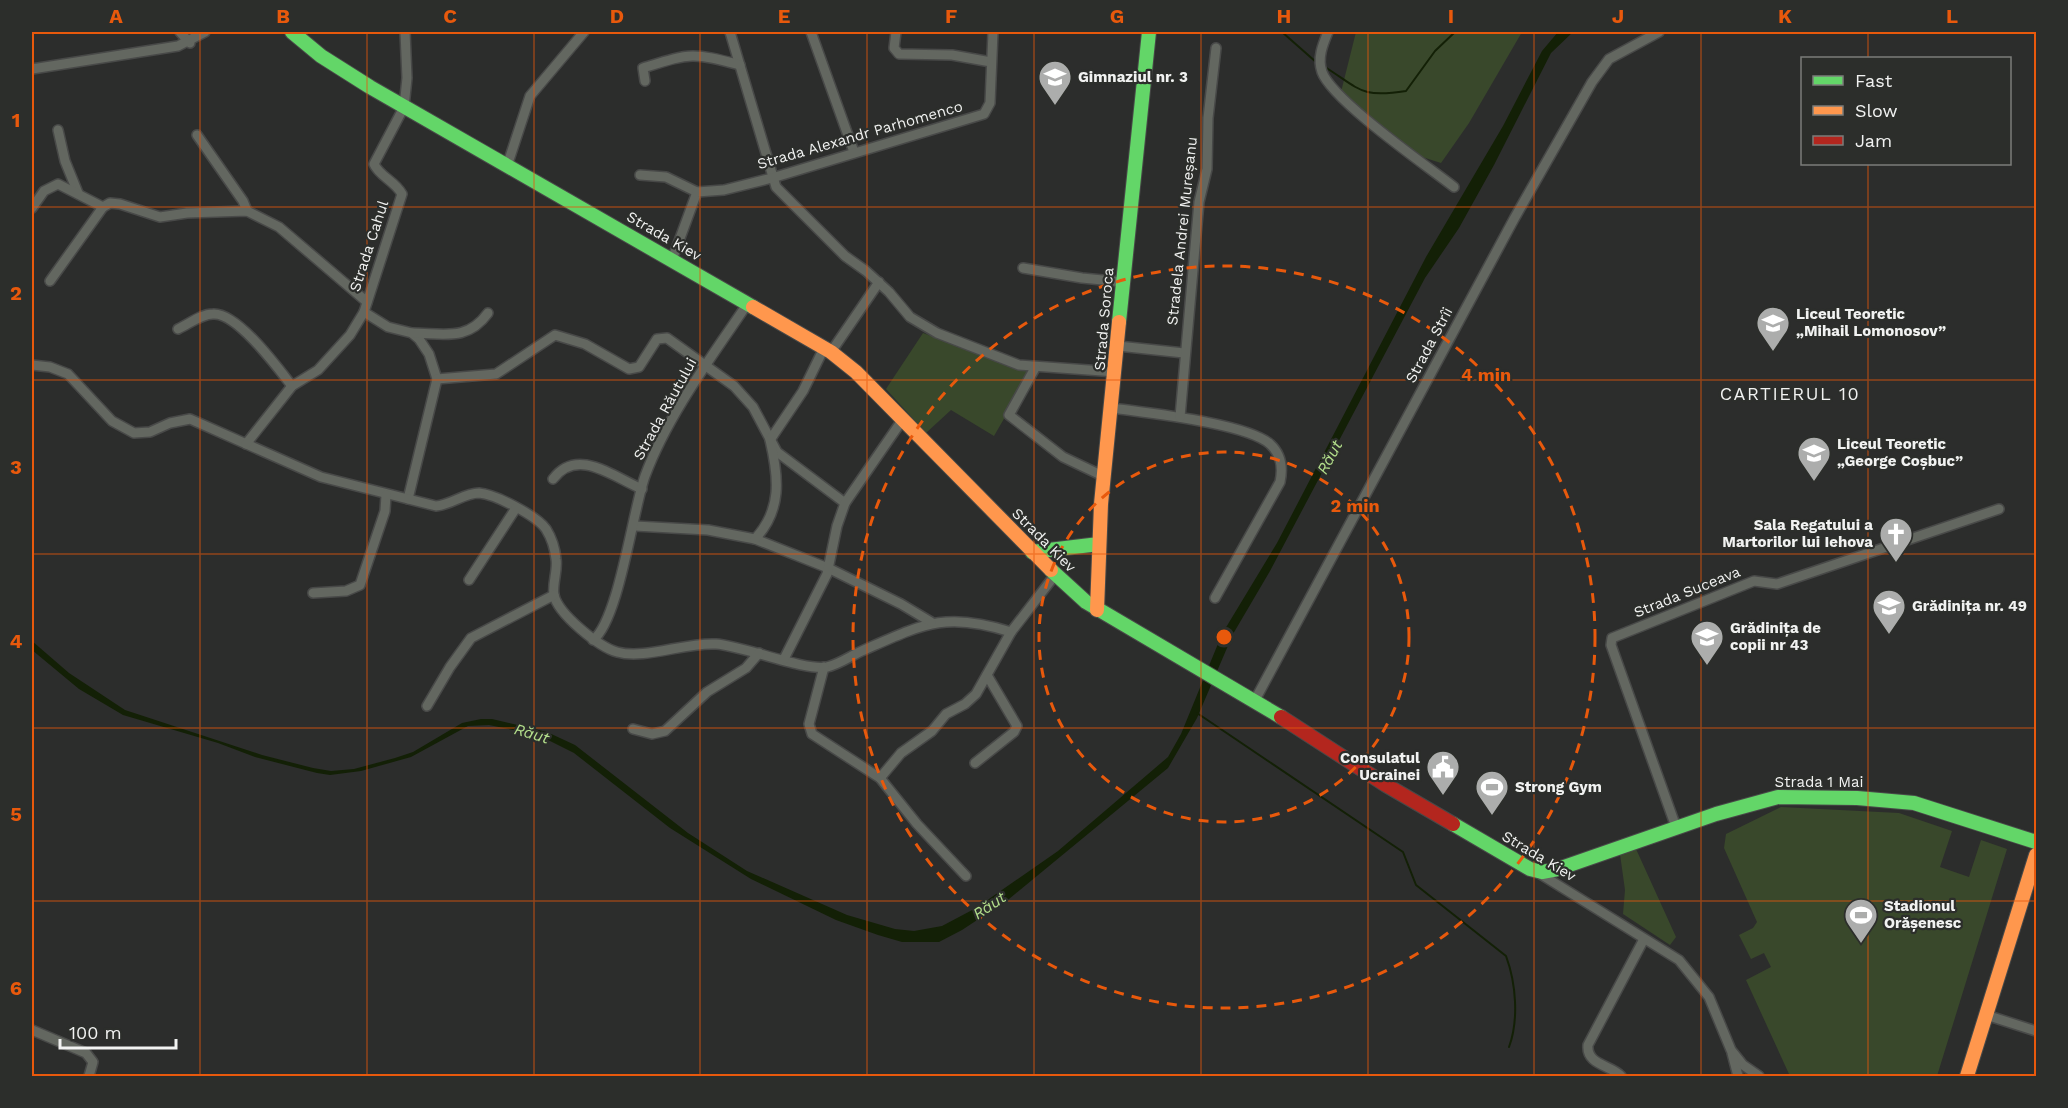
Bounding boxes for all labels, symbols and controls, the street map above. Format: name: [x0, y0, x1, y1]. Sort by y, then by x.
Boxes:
text: A: [109, 4, 123, 28]
text: B: [276, 4, 290, 28]
text: C: [443, 4, 457, 28]
text: D: [610, 4, 624, 28]
text: E: [778, 4, 790, 28]
text: F: [945, 4, 957, 28]
text: G: [1110, 4, 1124, 28]
text: H: [1277, 4, 1291, 28]
text: I: [1448, 4, 1454, 28]
text: J: [1612, 4, 1624, 28]
text: K: [1778, 4, 1792, 28]
text: L: [1946, 4, 1958, 28]
legend: [1801, 57, 2011, 165]
school or university icon: Gimnaziul nr. 3: [1037, 59, 1073, 106]
place label: Gimnaziul nr. 3: [1078, 68, 1188, 86]
text: Fast: [1855, 70, 1893, 91]
street label: Strada Alexandr Parhomenco: [755, 97, 965, 173]
text: Slow: [1855, 100, 1898, 121]
text: 1: [12, 108, 20, 132]
text: Jam: [1855, 130, 1892, 151]
street label: Stradela Andrei Mureșanu: [1163, 136, 1201, 326]
street label: Strada Cahul: [346, 198, 392, 294]
street label: Strada Kiev: [624, 207, 705, 265]
street label: Strada Soroca: [1091, 266, 1118, 371]
text: 2: [10, 281, 22, 305]
street label: Strada Strîi: [1402, 304, 1456, 386]
school or university icon: Liceul Teoretic „Mihail Lomonosov”: [1755, 305, 1791, 352]
place label: Liceul Teoretic „Mihail Lomonosov”: [1796, 305, 1946, 340]
street label: Strada Răutului: [629, 355, 701, 463]
text: 4 min: [1461, 364, 1511, 385]
district label: CARTIERUL 10: [1720, 383, 1860, 404]
school or university icon: Liceul Teoretic „George Coșbuc”: [1796, 435, 1832, 482]
place label: Liceul Teoretic „George Coșbuc”: [1837, 435, 1963, 470]
water label: Răut: [1313, 436, 1346, 477]
text: 3: [10, 455, 22, 479]
text: 2 min: [1330, 495, 1380, 516]
street label: Strada Kiev: [1008, 504, 1080, 576]
place label: Sala Regatului a Martorilor lui Iehova: [1722, 516, 1873, 551]
church icon: Sala Regatului a Martorilor lui Iehova: [1878, 516, 1914, 563]
street label: Strada Suceava: [1631, 562, 1743, 622]
school or university icon: Grădinița nr. 49: [1871, 588, 1907, 635]
place label: Grădinița nr. 49: [1912, 597, 2027, 615]
school or university icon: Grădinița de copii nr 43: [1689, 619, 1725, 666]
place label: Grădinița de copii nr 43: [1730, 619, 1821, 654]
centre of rings: [1214, 627, 1234, 647]
text: 4: [10, 629, 23, 653]
water label: Răut: [512, 719, 552, 748]
place label: Consulatul Ucrainei: [1340, 749, 1420, 784]
public building icon: Consulatul Ucrainei: [1425, 749, 1461, 796]
sports icon: Strong Gym: [1474, 769, 1510, 816]
street label: Strada 1 Mai: [1775, 773, 1863, 791]
place label: Strong Gym: [1515, 778, 1602, 796]
text: 5: [10, 802, 22, 826]
street label: Strada Kiev: [1499, 827, 1579, 885]
water label: Răut: [969, 887, 1010, 923]
sports icon: Stadionul Orășenesc: [1843, 897, 1879, 944]
place label: Stadionul Orășenesc: [1884, 897, 1962, 932]
text: 6: [10, 976, 22, 1000]
scale bar: [60, 1012, 176, 1050]
text: 100 m: [69, 1022, 122, 1043]

